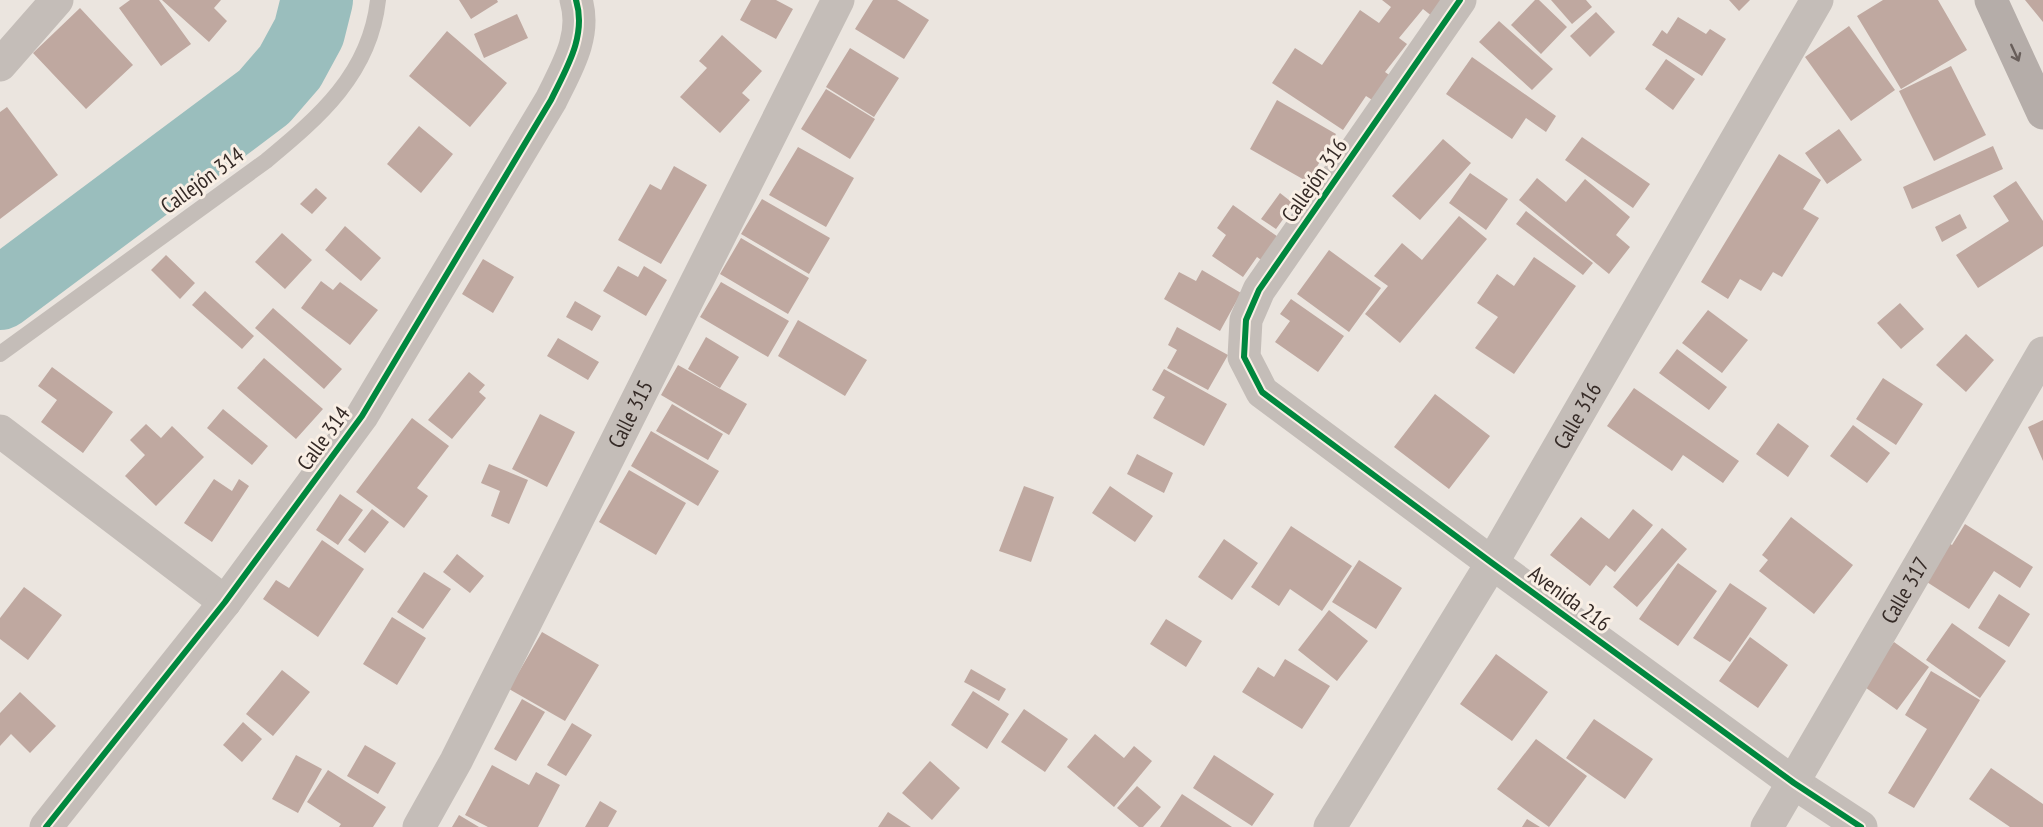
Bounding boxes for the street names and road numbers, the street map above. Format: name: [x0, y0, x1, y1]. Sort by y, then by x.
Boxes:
street label: Callejón 316: [1275, 133, 1353, 227]
street label: Callejón 314: [155, 140, 249, 220]
street label: Calle 315: [601, 375, 659, 453]
street label: Calle 316: [1547, 377, 1607, 454]
street label: Calle 314: [290, 400, 356, 475]
street label: Calle 317: [1875, 552, 1935, 629]
street label: Avenida 216: [1524, 559, 1616, 637]

